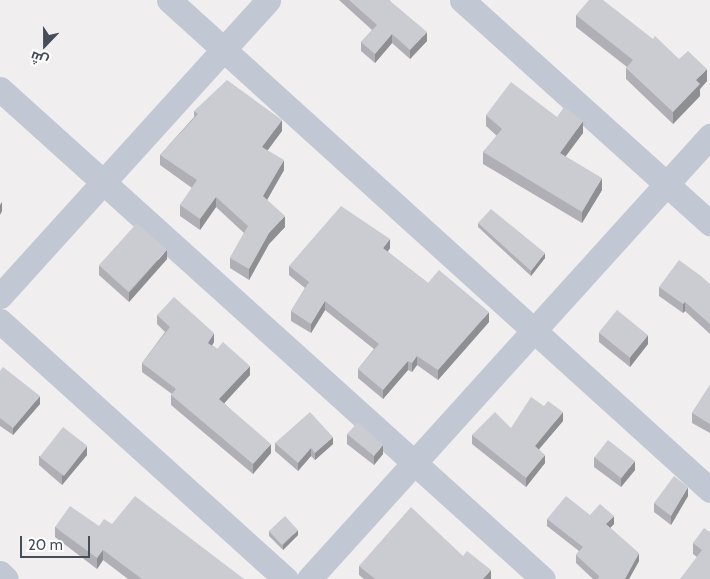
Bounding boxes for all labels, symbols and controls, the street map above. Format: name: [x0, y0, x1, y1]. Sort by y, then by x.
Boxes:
north arrow: [20, 20, 70, 70]
text: ش: [28, 47, 51, 71]
scale bar: [22, 526, 92, 558]
text: 20 m: [28, 536, 63, 554]

